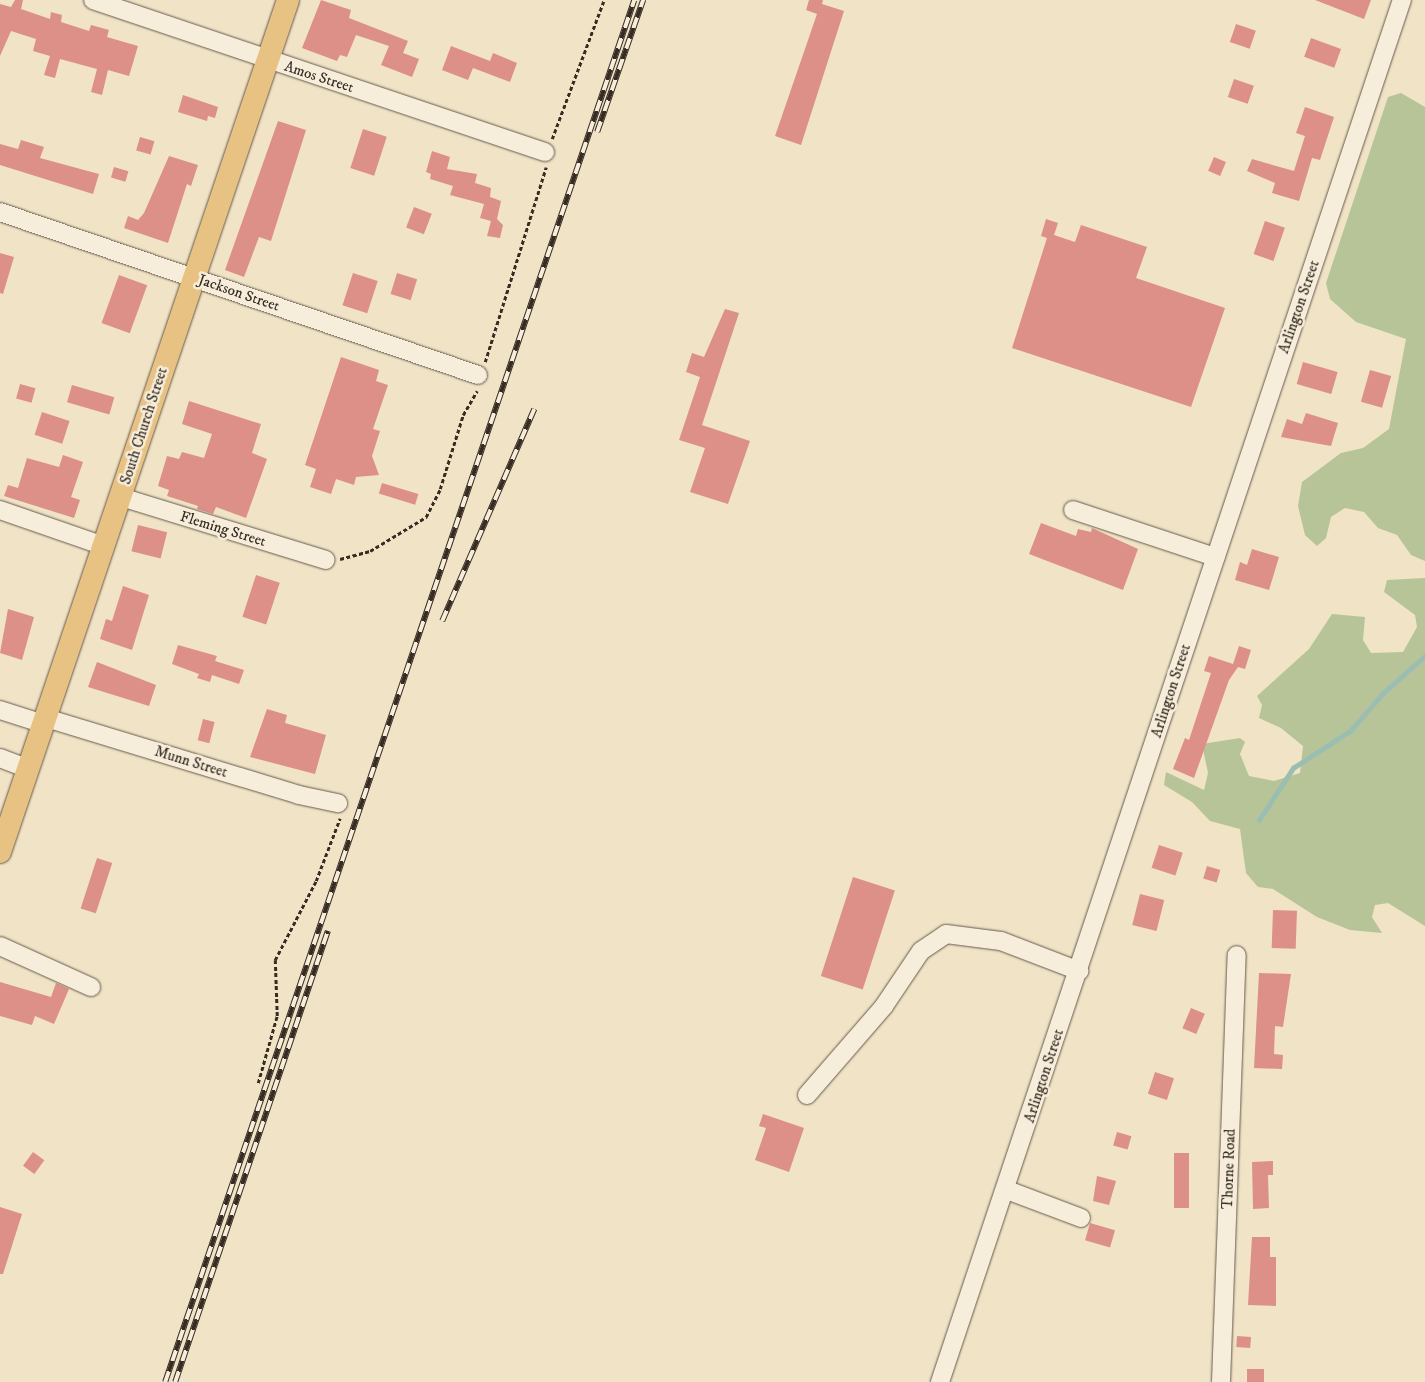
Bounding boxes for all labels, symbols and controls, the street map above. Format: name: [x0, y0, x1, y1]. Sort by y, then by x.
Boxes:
street label: Amos Street: [282, 57, 356, 97]
street label: Arlington Street: [1275, 258, 1323, 356]
street label: Jackson Street: [196, 271, 282, 315]
street label: South Church Street: [117, 365, 171, 487]
street label: Fleming Street: [178, 507, 268, 551]
street label: Arlington Street: [1147, 642, 1195, 740]
street label: Munn Street: [152, 742, 230, 782]
street label: Arlington Street: [1020, 1027, 1068, 1125]
street label: Thorne Road: [1219, 1129, 1239, 1209]

